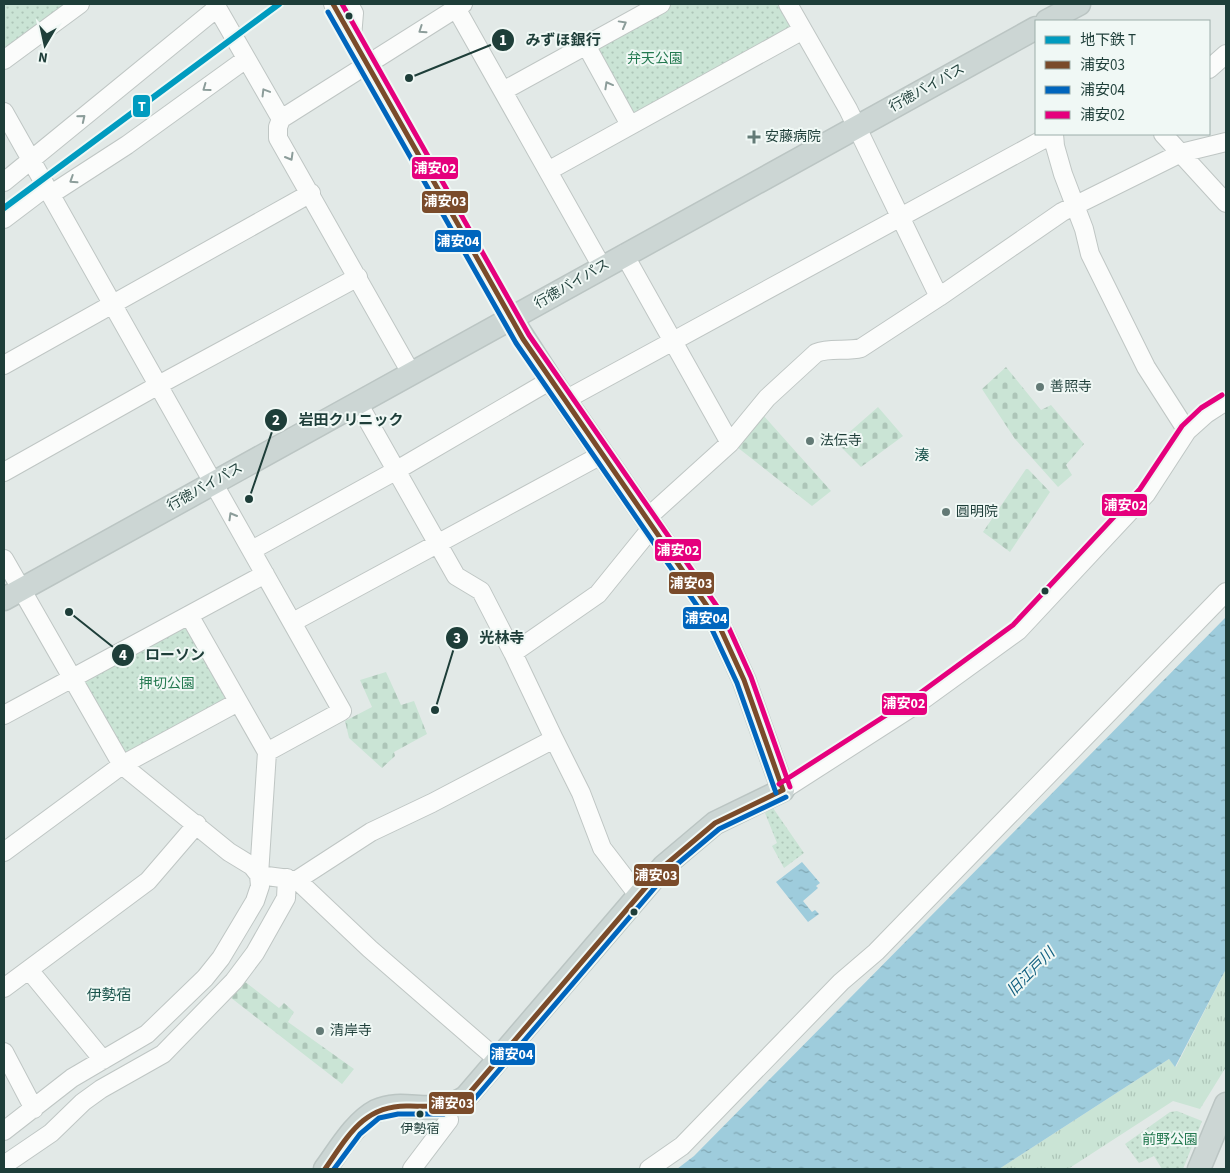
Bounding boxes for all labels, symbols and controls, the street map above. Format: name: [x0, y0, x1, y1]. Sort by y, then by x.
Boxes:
unlabelled marker: [344, 11, 354, 21]
north arrow: [20, 20, 70, 70]
one-way arrow: [618, 20, 627, 30]
legend: [1035, 20, 1210, 135]
one-way arrow: [418, 24, 427, 33]
callout: みずほ銀行: [490, 25, 610, 55]
text: 1: [499, 30, 507, 51]
text: みずほ銀行: [525, 30, 601, 51]
text: 地下鉄 T: [1080, 30, 1136, 51]
text: N: [37, 46, 49, 67]
park label: 弁天公園: [627, 49, 683, 69]
text: 浦安03: [1080, 55, 1125, 76]
street label: 行徳バイパス: [886, 59, 968, 117]
text: 浦安04: [1080, 80, 1125, 101]
one-way arrow: [604, 81, 614, 90]
one-way arrow: [202, 82, 212, 91]
one-way arrow: [262, 89, 272, 98]
line badge: T: [132, 94, 151, 118]
text: T: [138, 97, 146, 117]
text: 浦安02: [1080, 105, 1125, 126]
one-way arrow: [76, 116, 85, 124]
place label: 安藤病院: [765, 127, 821, 147]
marker: 安藤病院: [747, 130, 761, 144]
one-way arrow: [283, 152, 293, 161]
line badge: 浦安02: [411, 156, 459, 180]
text: 浦安02: [414, 159, 456, 179]
one-way arrow: [69, 174, 78, 184]
line badge: 浦安03: [421, 190, 469, 214]
text: 浦安03: [424, 192, 466, 212]
line badge: 浦安04: [434, 229, 482, 253]
text: 浦安04: [437, 232, 480, 252]
street label: 行徳バイパス: [531, 254, 613, 314]
place label: 善照寺: [1050, 377, 1092, 397]
marker: 善照寺: [1034, 381, 1046, 393]
callout: 岩田クリニック: [264, 405, 414, 435]
text: 2: [272, 410, 280, 431]
text: 岩田クリニック: [298, 410, 404, 431]
place label: 法伝寺: [820, 431, 862, 451]
marker: 法伝寺: [804, 435, 816, 447]
district label: 湊: [914, 445, 930, 466]
street label: 行徳バイパス: [164, 458, 246, 516]
line badge: 浦安02: [1101, 493, 1148, 517]
text: 浦安02: [1104, 496, 1146, 516]
place label: 圓明院: [956, 502, 998, 522]
marker: 圓明院: [940, 506, 952, 518]
one-way arrow: [229, 512, 239, 521]
line badge: 浦安02: [654, 538, 702, 562]
text: 浦安02: [657, 541, 699, 561]
line badge: 浦安03: [668, 571, 715, 595]
text: 浦安03: [670, 574, 712, 594]
unlabelled marker: [1040, 586, 1050, 596]
line badge: 浦安04: [682, 606, 730, 630]
text: 浦安04: [685, 609, 728, 629]
callout: 光林寺: [445, 623, 535, 653]
text: 3: [453, 628, 461, 649]
text: 光林寺: [479, 628, 525, 649]
callout: ローソン: [110, 640, 215, 670]
text: 4: [119, 645, 127, 666]
text: ローソン: [145, 645, 205, 666]
park label: 押切公園: [139, 674, 195, 694]
line badge: 浦安02: [881, 692, 928, 716]
text: 浦安02: [883, 694, 925, 714]
line badge: 浦安03: [633, 863, 680, 887]
text: 浦安03: [635, 866, 677, 886]
unlabelled marker: [629, 907, 639, 917]
water label: 旧江戸川: [1002, 942, 1061, 1001]
district label: 伊勢宿: [86, 985, 132, 1006]
place label: 清岸寺: [330, 1021, 372, 1041]
marker: 清岸寺: [314, 1025, 326, 1037]
line badge: 浦安04: [489, 1042, 536, 1066]
text: 浦安04: [491, 1045, 534, 1065]
line badge: 浦安03: [428, 1091, 475, 1115]
text: 浦安03: [431, 1094, 473, 1114]
marker: 伊勢宿: [415, 1109, 425, 1119]
place label: 伊勢宿: [400, 1120, 440, 1138]
park label: 前野公園: [1142, 1130, 1198, 1150]

